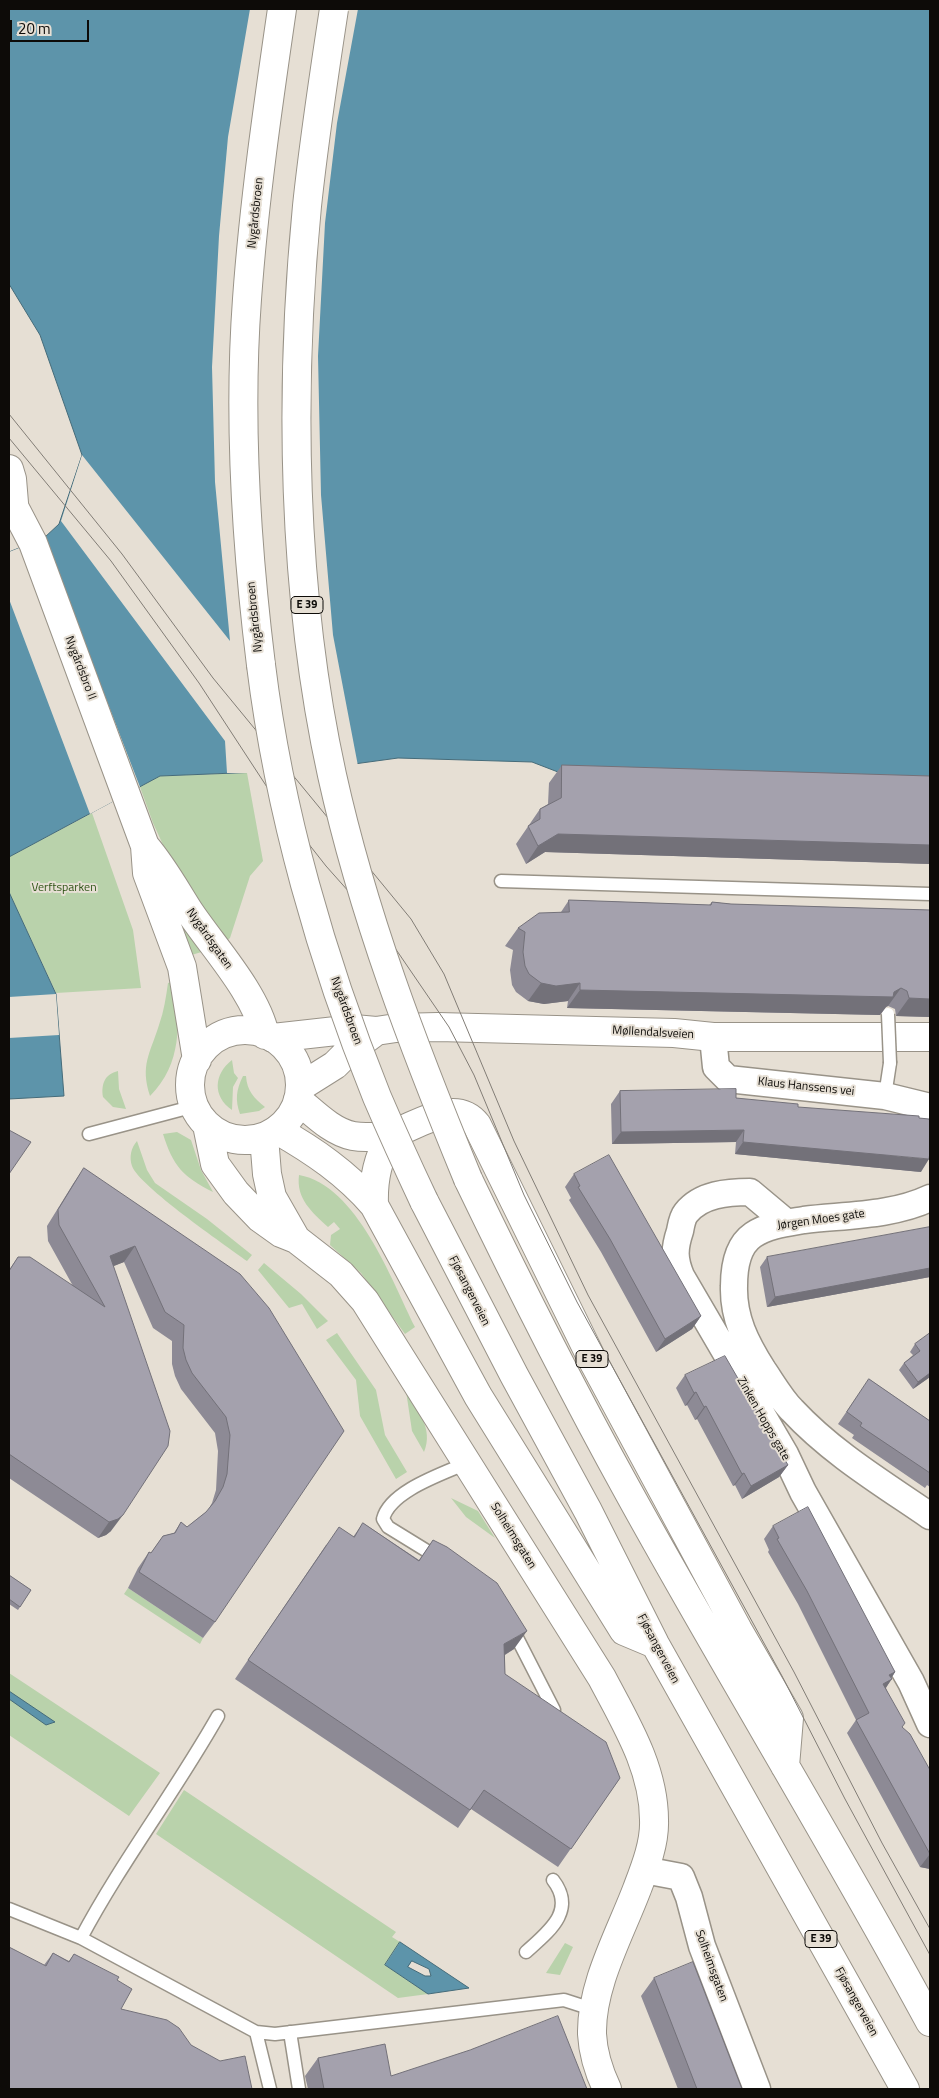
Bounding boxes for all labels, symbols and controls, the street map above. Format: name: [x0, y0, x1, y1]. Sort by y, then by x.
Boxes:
scale bar: [12, 10, 91, 42]
text: 20 m: [18, 17, 51, 40]
street label: Nygårdsbroen: [245, 177, 267, 249]
street label: Nygårdsbroen: [244, 581, 266, 653]
road number: E 39: [291, 596, 323, 614]
street label: Nygårdsbro II: [61, 634, 99, 702]
park label: Verftsparken: [31, 881, 97, 895]
street label: Nygårdsgaten: [183, 906, 235, 972]
street label: Nygårdsbroen: [327, 975, 365, 1047]
street label: Møllendalsveien: [612, 1024, 694, 1042]
street label: Klaus Hanssens vei: [757, 1075, 855, 1099]
street label: Jørgen Moes gate: [776, 1207, 866, 1233]
street label: Fjøsangerveien: [445, 1254, 493, 1328]
road number: E 39: [576, 1350, 608, 1368]
street label: Zinken Hopps gate: [733, 1375, 793, 1463]
street label: Solheimsgaten: [487, 1500, 539, 1572]
street label: Fjøsangerveien: [634, 1612, 682, 1686]
street label: Solheimsgaten: [691, 1928, 731, 2004]
road number: E 39: [805, 1930, 837, 1948]
street label: Fjøsangerveien: [831, 1965, 881, 2039]

